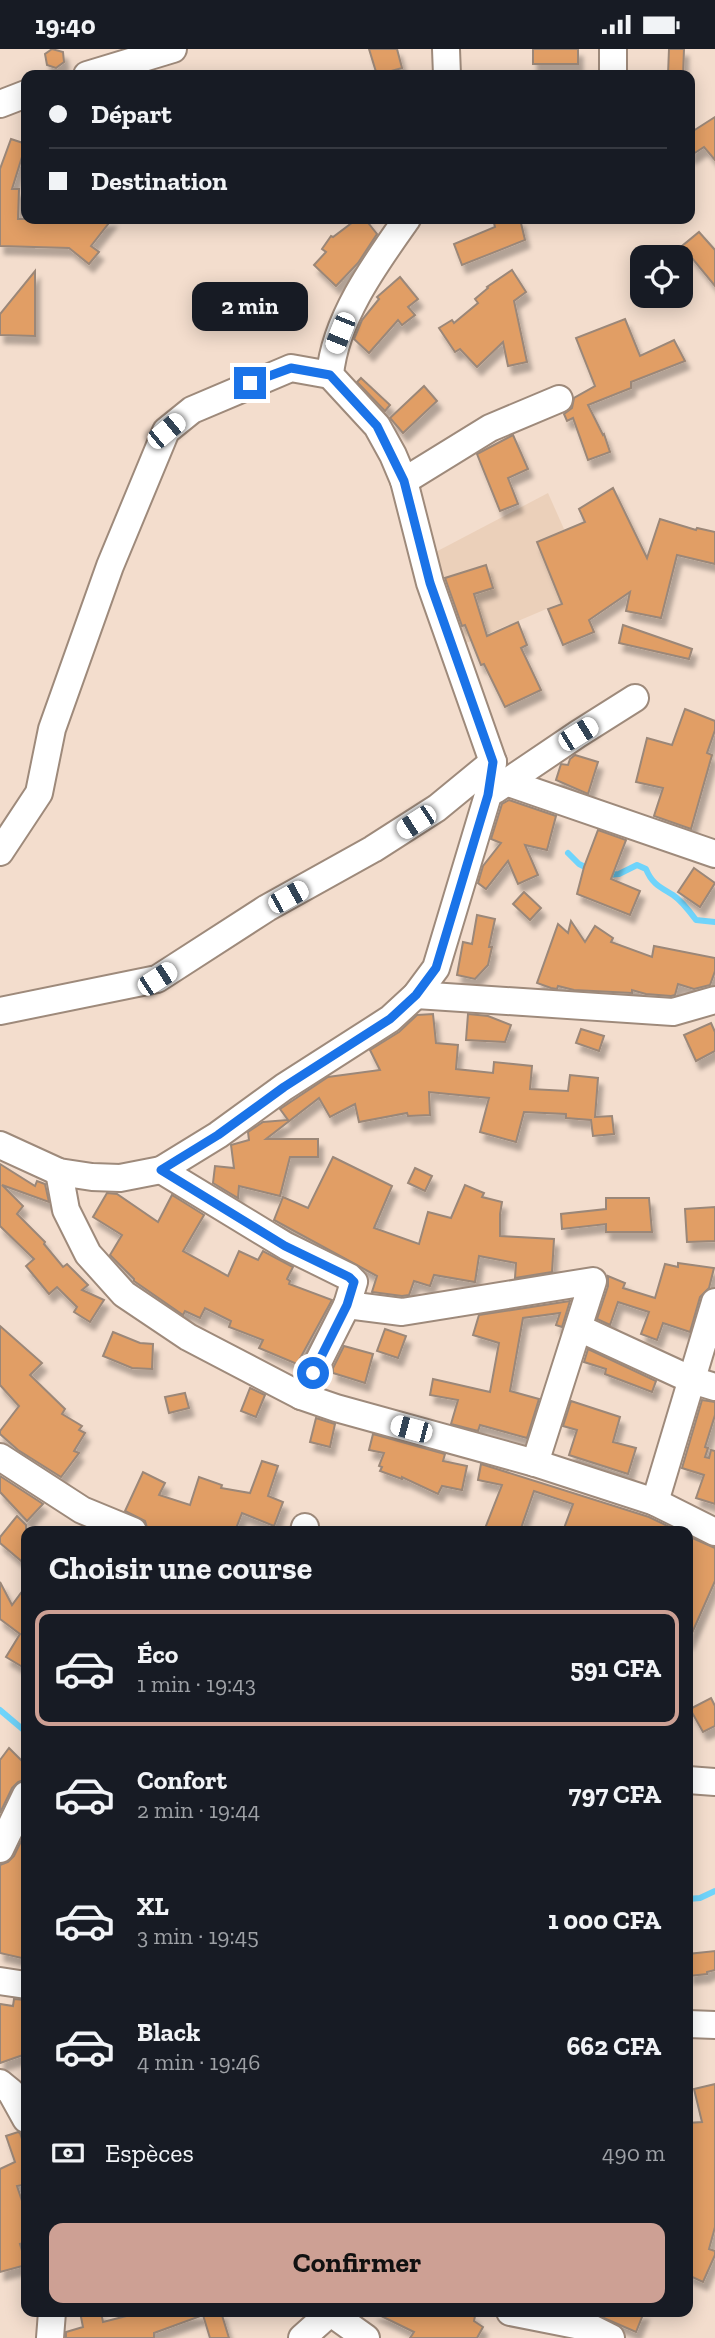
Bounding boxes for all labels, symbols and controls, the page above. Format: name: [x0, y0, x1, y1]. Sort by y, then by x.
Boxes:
text: 19:40: [35, 9, 96, 41]
text: Départ: [91, 98, 172, 130]
text: Destination: [91, 165, 227, 197]
map controls: [630, 245, 693, 308]
button: locate: [630, 245, 693, 308]
callout: 2 min: [192, 281, 308, 331]
text: 2 min: [221, 292, 279, 320]
car: [323, 310, 358, 356]
route end: [234, 367, 266, 399]
car: [144, 409, 189, 453]
car: [555, 714, 602, 754]
car: [393, 802, 440, 842]
car: [265, 878, 312, 916]
car: [134, 959, 181, 999]
route start: [297, 1357, 329, 1389]
car: [388, 1413, 435, 1445]
text: Choisir une course: [49, 1549, 312, 1587]
icon: car: [53, 1637, 116, 1700]
text: Éco: [137, 1638, 178, 1670]
text: 591 CFA: [570, 1652, 661, 1684]
text: 1 min · 19:43: [137, 1670, 256, 1698]
icon: car: [53, 1763, 116, 1826]
text: Confort: [137, 1764, 227, 1796]
text: 797 CFA: [569, 1778, 661, 1810]
text: 2 min · 19:44: [137, 1796, 260, 1824]
icon: car: [53, 1889, 116, 1952]
text: XL: [137, 1890, 169, 1922]
text: 1 000 CFA: [548, 1904, 661, 1936]
text: 3 min · 19:45: [137, 1922, 259, 1950]
icon: car: [53, 2015, 116, 2078]
text: Black: [137, 2016, 200, 2048]
text: 662 CFA: [566, 2030, 661, 2062]
text: 4 min · 19:46: [137, 2048, 260, 2076]
icon: cash: [49, 2134, 87, 2172]
text: Espèces: [105, 2137, 194, 2169]
text: 490 m: [602, 2139, 665, 2167]
button: Confirmer: [49, 2223, 665, 2303]

